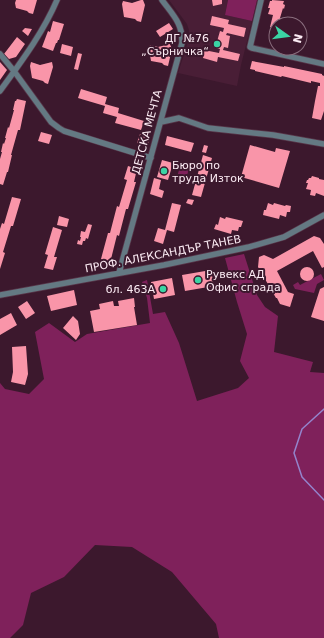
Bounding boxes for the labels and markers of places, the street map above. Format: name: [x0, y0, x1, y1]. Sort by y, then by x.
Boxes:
place label: ДГ №76 „Сърничка“: [141, 32, 209, 58]
marker: ДГ №76 „Сърничка“: [212, 39, 222, 49]
place label: Бюро по труда Изток: [172, 159, 244, 185]
marker: Бюро по труда Изток: [159, 166, 169, 176]
place label: Рувекс АД Офис сграда: [206, 268, 281, 294]
marker: Рувекс АД Офис сграда: [193, 275, 203, 285]
place label: бл. 463А: [106, 283, 155, 296]
marker: бл. 463А: [158, 284, 168, 294]

